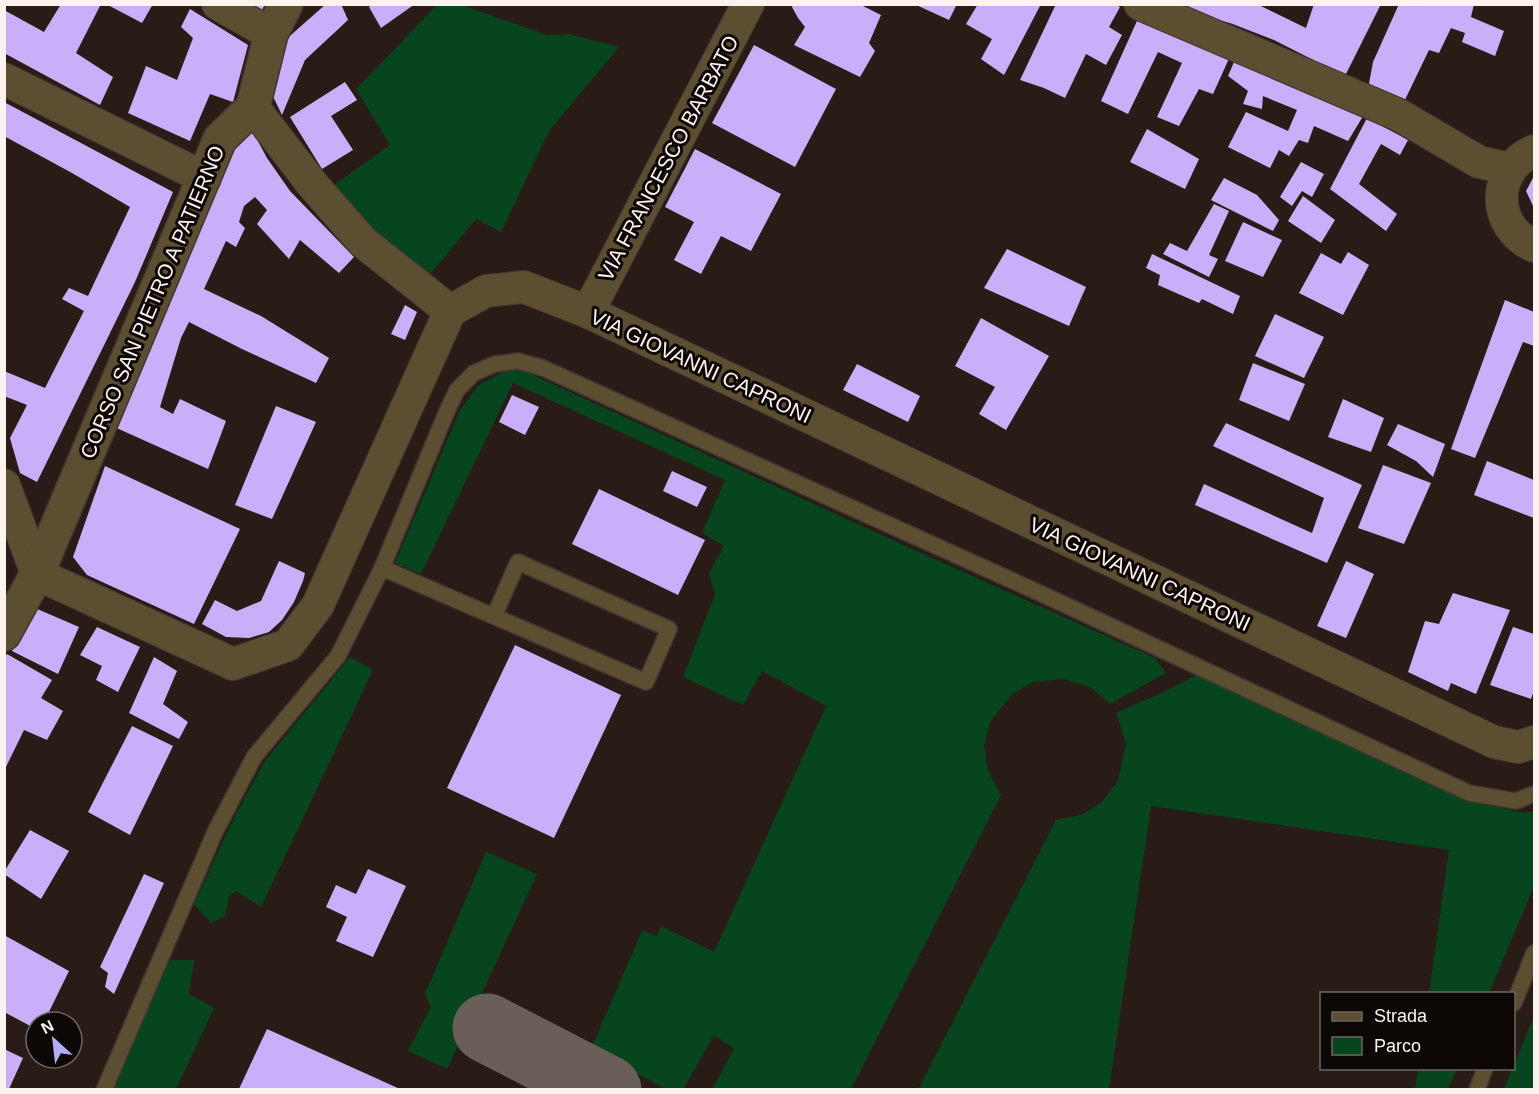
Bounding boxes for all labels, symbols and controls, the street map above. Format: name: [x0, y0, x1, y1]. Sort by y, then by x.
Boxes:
street label: VIA FRANCESCO BARBATO: [593, 31, 743, 285]
street label: CORSO SAN PIETRO A PATIERNO: [75, 142, 229, 462]
street label: VIA GIOVANNI CAPRONI: [587, 305, 815, 427]
street label: VIA GIOVANNI CAPRONI: [1026, 513, 1254, 635]
legend: [1320, 992, 1515, 1070]
text: Strada: [1374, 1006, 1428, 1026]
north arrow: [24, 1010, 84, 1070]
text: N: [38, 1017, 56, 1037]
text: Parco: [1374, 1036, 1421, 1056]

